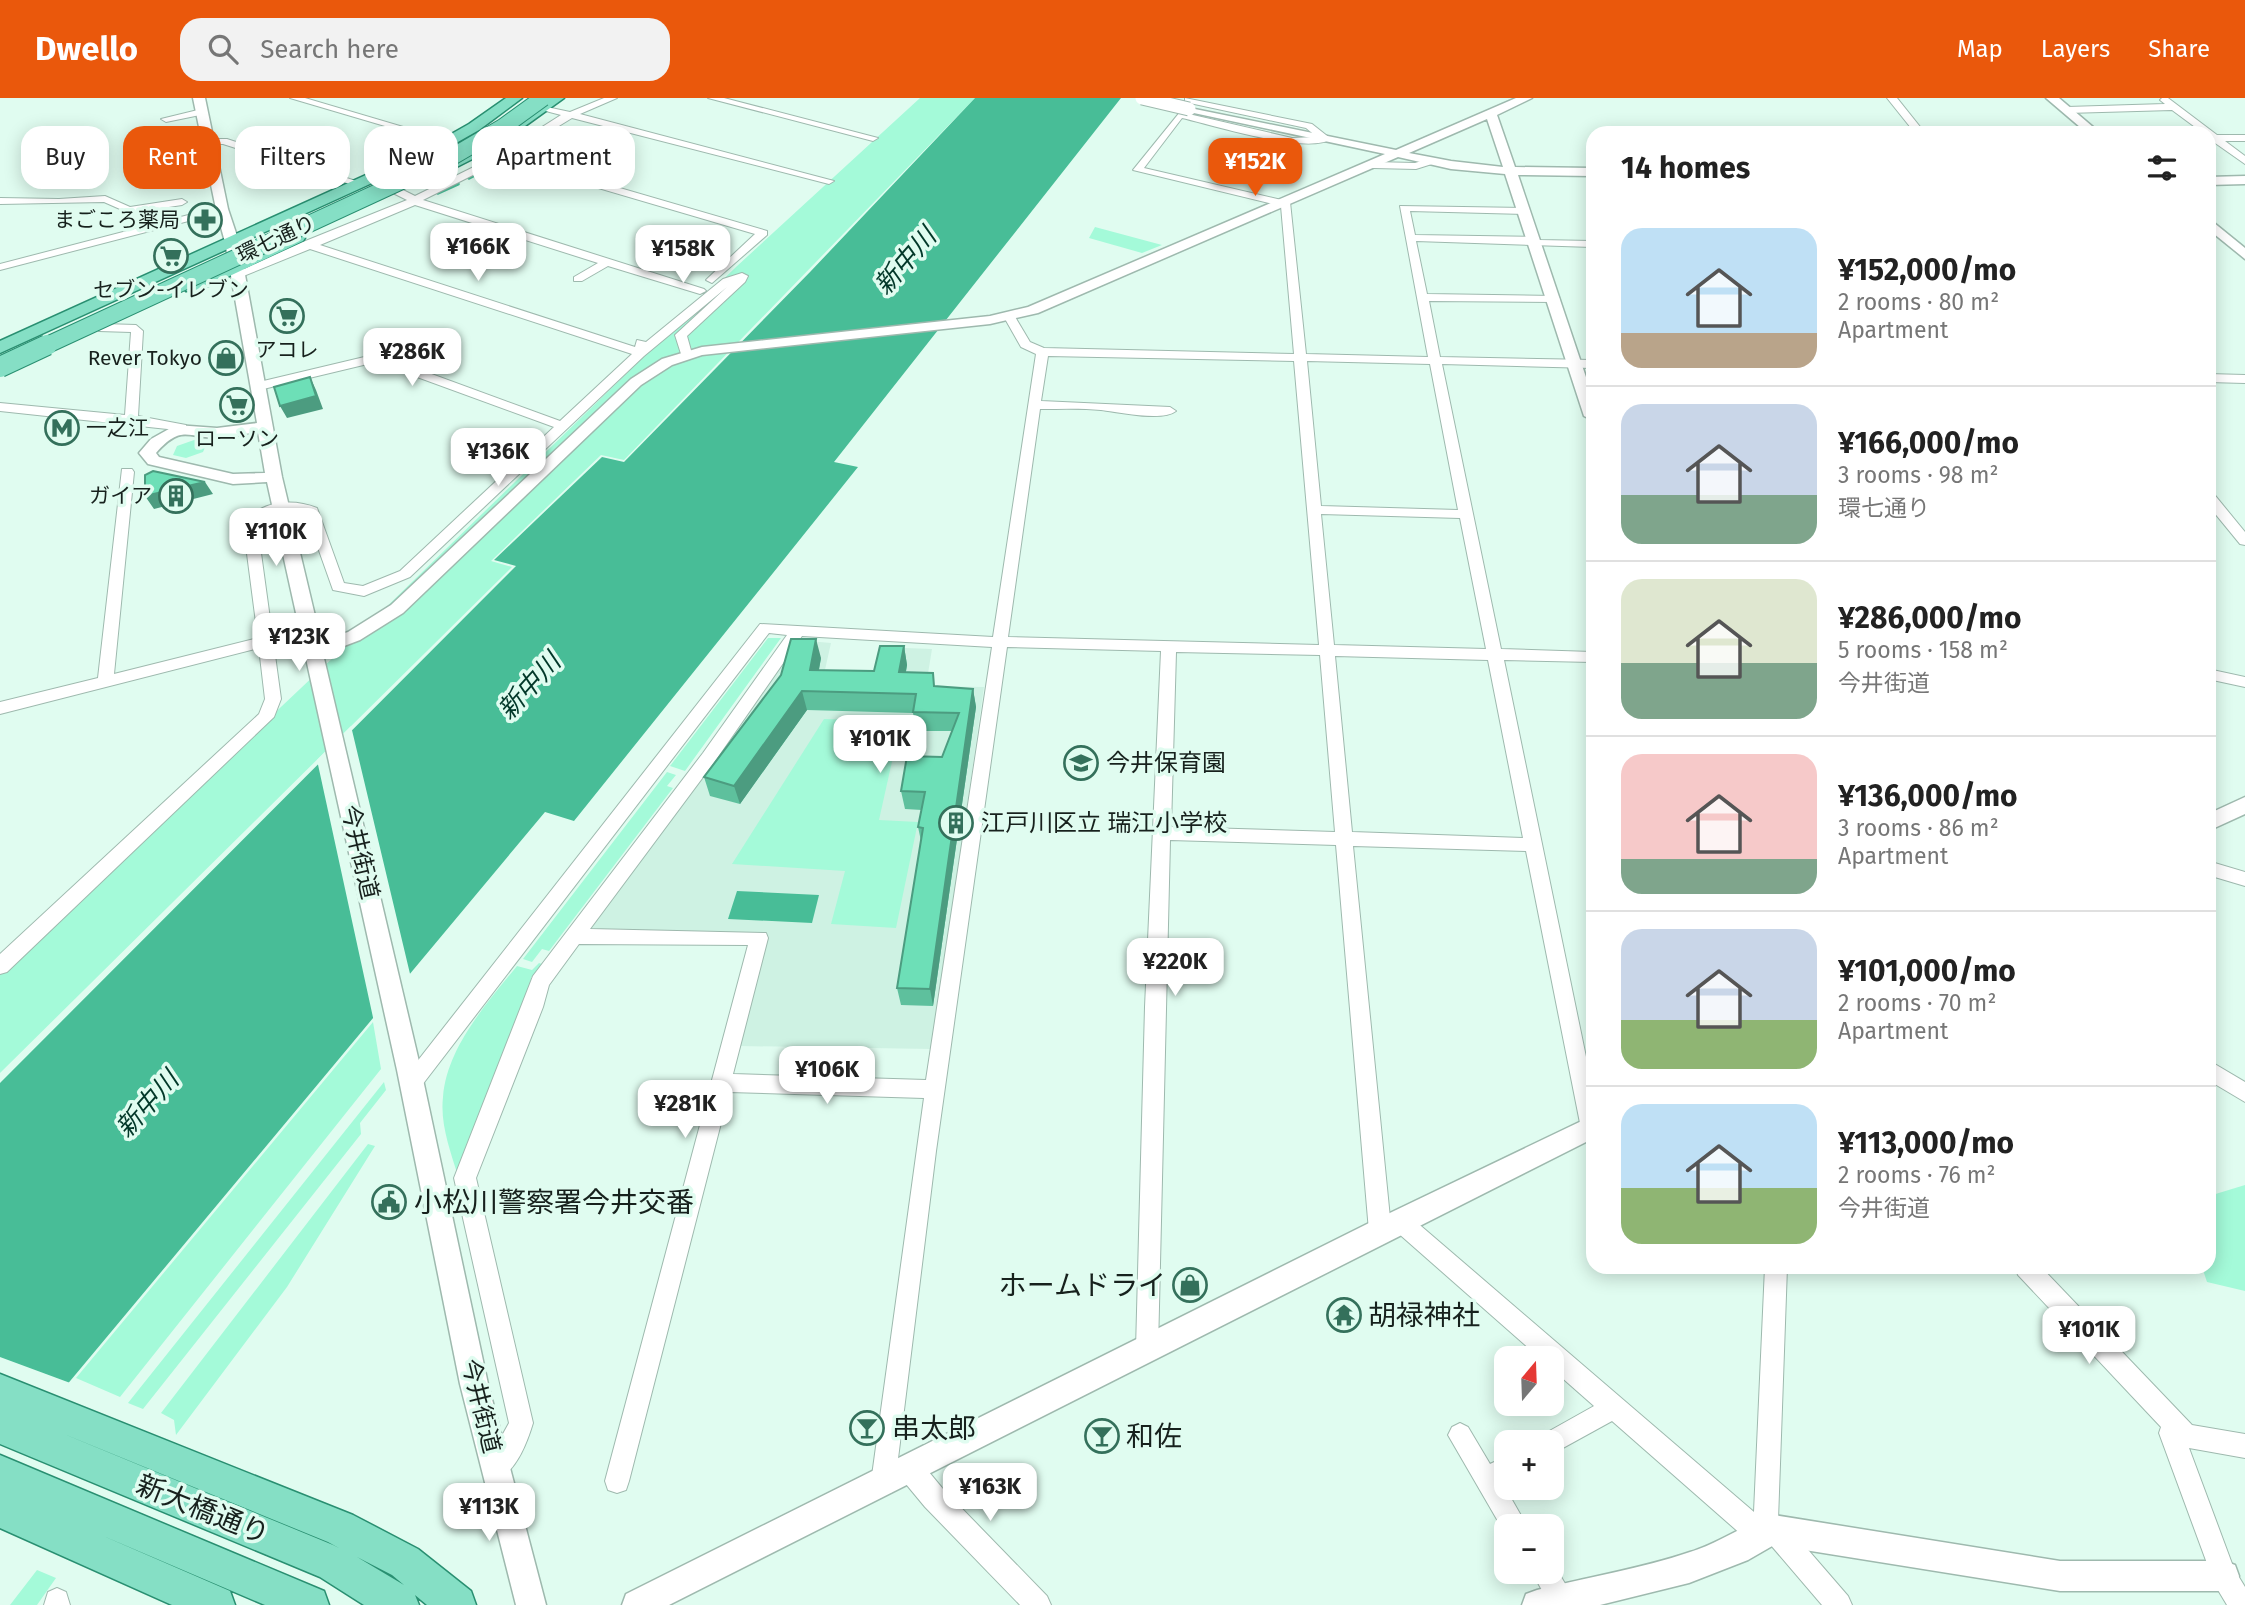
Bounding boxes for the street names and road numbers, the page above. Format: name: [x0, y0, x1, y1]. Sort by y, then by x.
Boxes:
street label: 環七通り: [232, 209, 320, 269]
street label: 今井街道: [336, 802, 384, 902]
street label: 今井街道: [456, 1356, 506, 1456]
street label: 新大橋通り: [132, 1468, 274, 1551]

